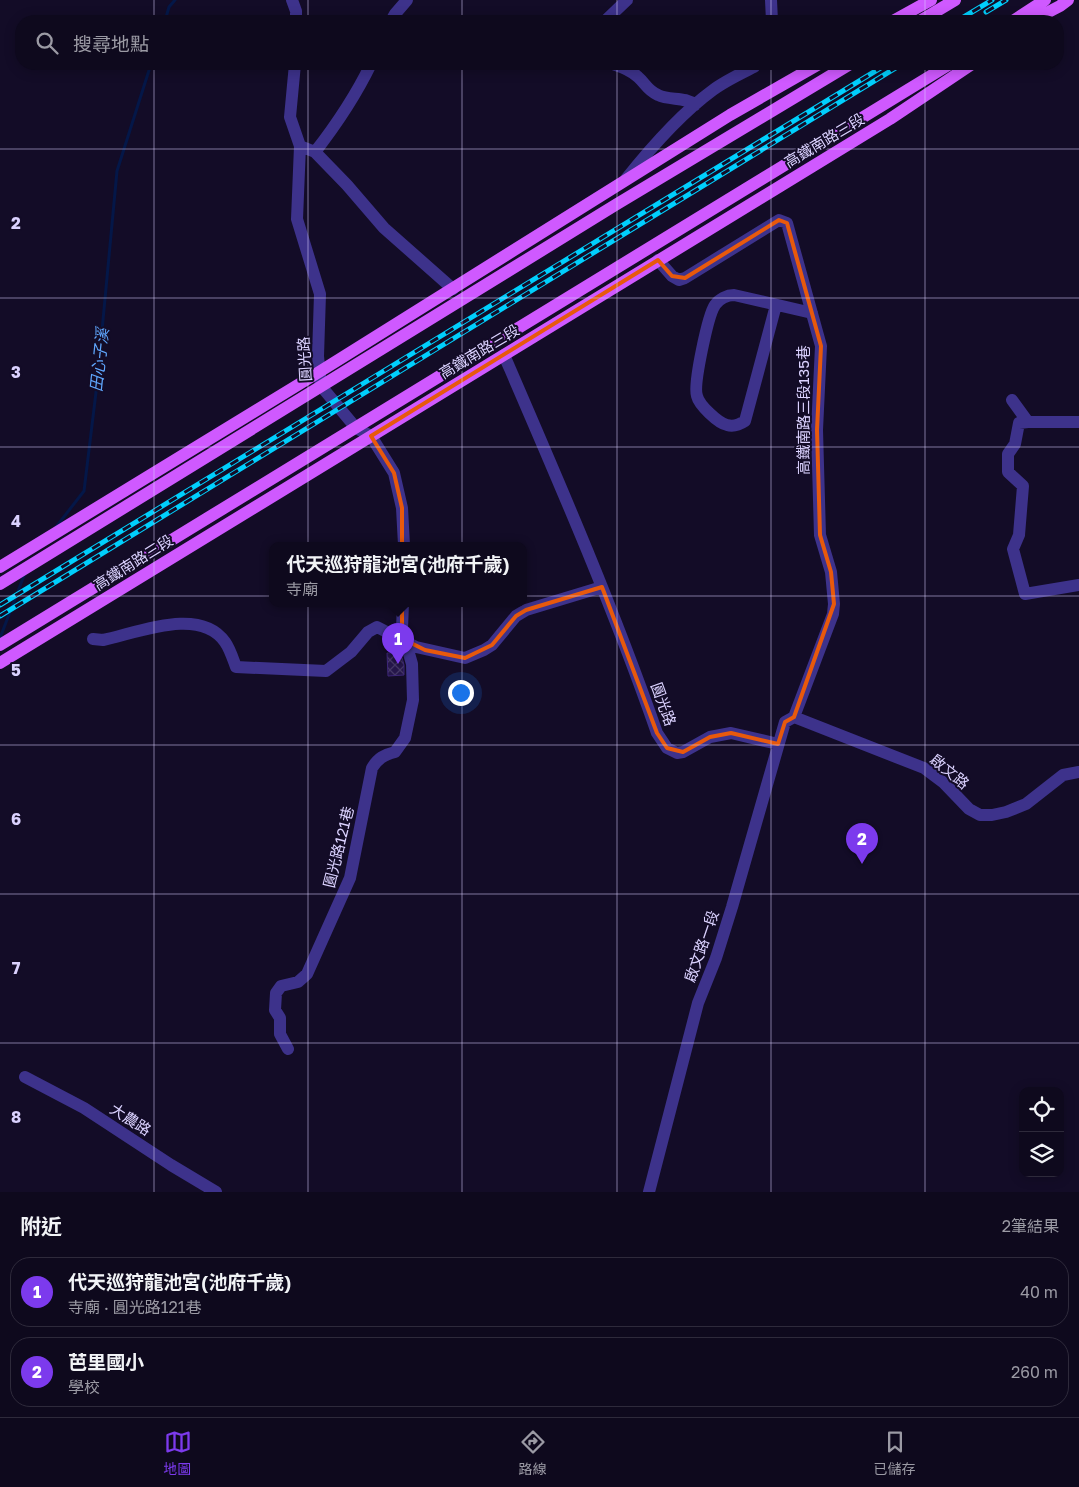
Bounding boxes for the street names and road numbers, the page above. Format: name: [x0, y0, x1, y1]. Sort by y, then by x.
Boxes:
street label: 高鐵南路三段: [781, 109, 867, 171]
street label: 高鐵南路三段: [436, 320, 522, 382]
street label: 圓光路: [294, 336, 314, 382]
street label: 高鐵南路三段135巷: [794, 345, 812, 475]
street label: 高鐵南路三段: [90, 531, 176, 593]
street label: 圓光路: [648, 680, 680, 728]
street label: 啟文路: [927, 750, 973, 792]
street label: 圓光路121巷: [319, 804, 357, 890]
street label: 啟文路一段: [680, 908, 722, 984]
street label: 大農路: [107, 1099, 155, 1139]

